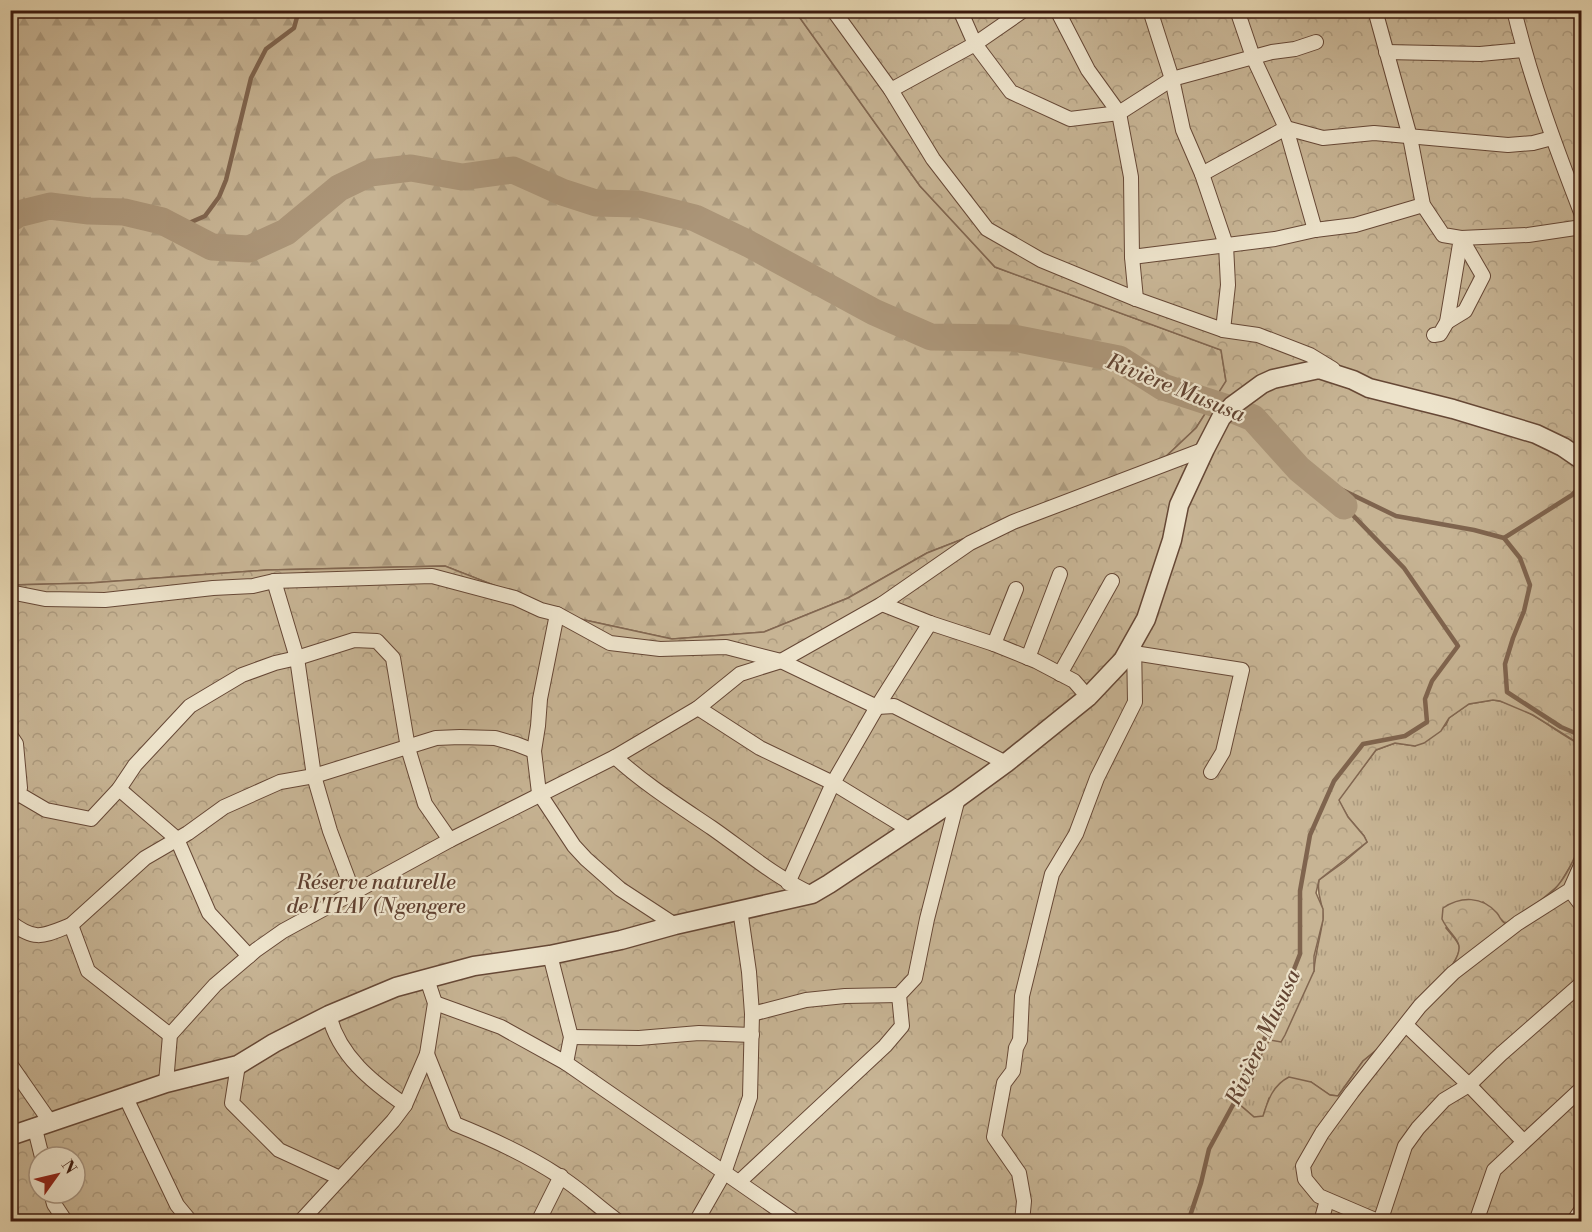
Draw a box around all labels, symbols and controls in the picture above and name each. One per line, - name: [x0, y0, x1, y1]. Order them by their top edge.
- water label: Rivière Mususa: [1101, 348, 1249, 429]
- park label: Réserve naturelle de l'ITAV (Ngengere: [287, 870, 466, 920]
- water label: Rivière Mususa: [1220, 964, 1307, 1111]
- north arrow: [27, 1145, 87, 1205]
- text: N: [57, 1156, 81, 1178]

